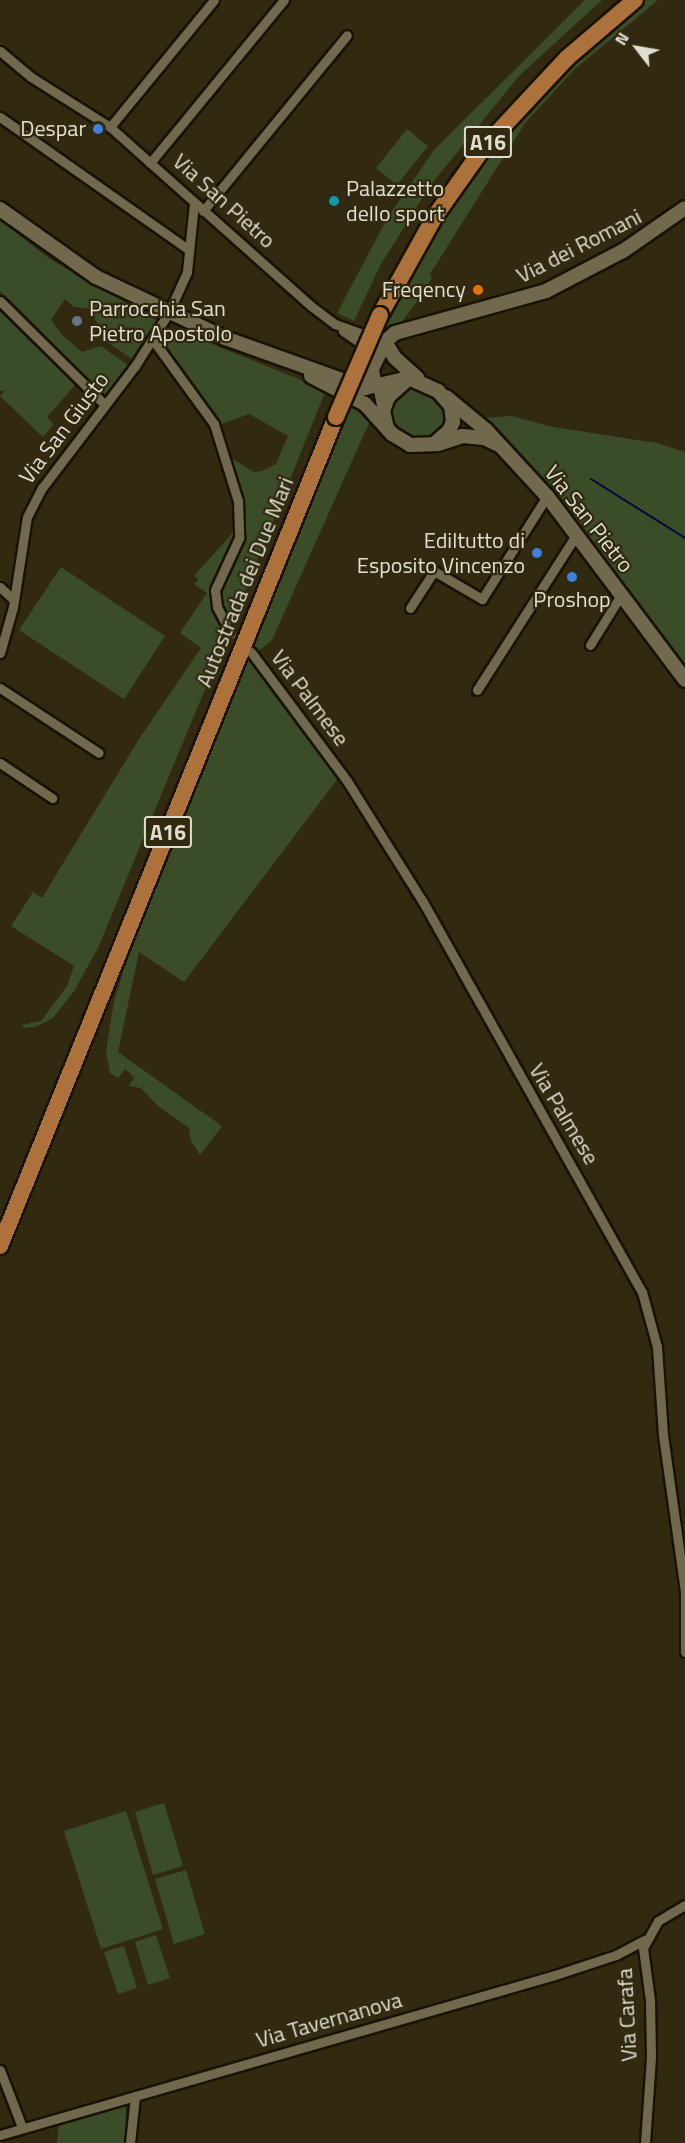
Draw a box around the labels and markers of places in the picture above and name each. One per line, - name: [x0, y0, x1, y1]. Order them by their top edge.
- place label: Despar: [20, 116, 86, 142]
- marker: Despar: [91, 122, 105, 136]
- place label: Palazzetto dello sport: [346, 175, 444, 226]
- marker: Palazzetto dello sport: [327, 194, 341, 208]
- place label: Freqency: [382, 277, 466, 303]
- marker: Freqency: [471, 283, 485, 297]
- place label: Parrocchia San Pietro Apostolo: [89, 295, 232, 346]
- marker: Parrocchia San Pietro Apostolo: [70, 314, 84, 328]
- place label: Ediltutto di Esposito Vincenzo: [357, 527, 525, 578]
- marker: Ediltutto di Esposito Vincenzo: [530, 546, 544, 560]
- marker: Proshop: [565, 570, 579, 584]
- place label: Proshop: [533, 587, 611, 613]

